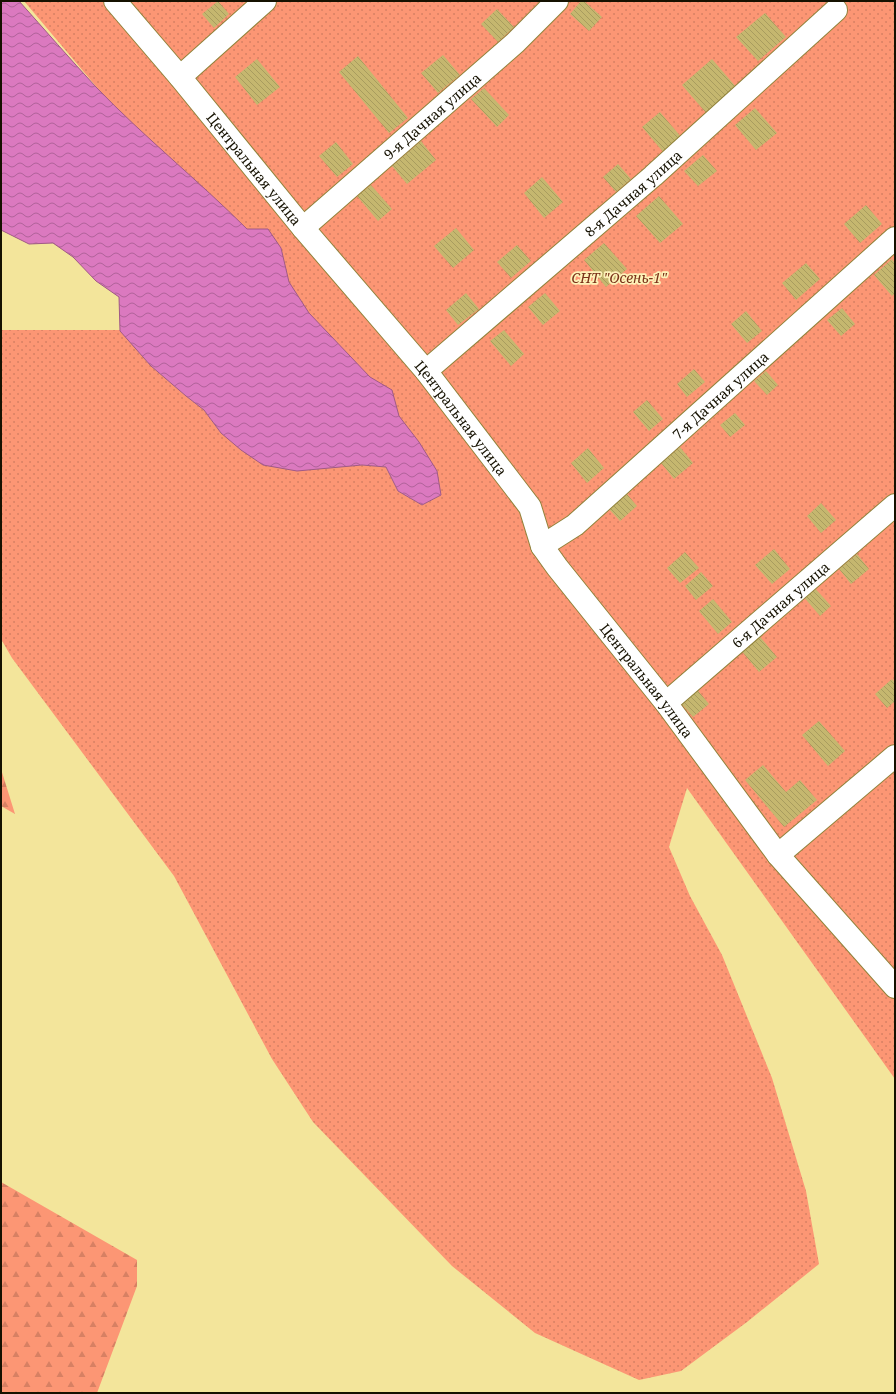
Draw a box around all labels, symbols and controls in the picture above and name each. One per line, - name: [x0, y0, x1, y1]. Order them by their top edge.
- street label: 9-я Дачная улица: [379, 68, 485, 163]
- street label: Центральная улица: [203, 108, 306, 229]
- street label: 8-я Дачная улица: [580, 145, 686, 240]
- park label: СНТ "Осень-1": [571, 268, 668, 287]
- street label: 7-я Дачная улица: [668, 347, 772, 443]
- street label: Центральная улица: [411, 356, 512, 479]
- street label: 6-я Дачная улица: [727, 557, 833, 652]
- street label: Центральная улица: [596, 619, 698, 742]

